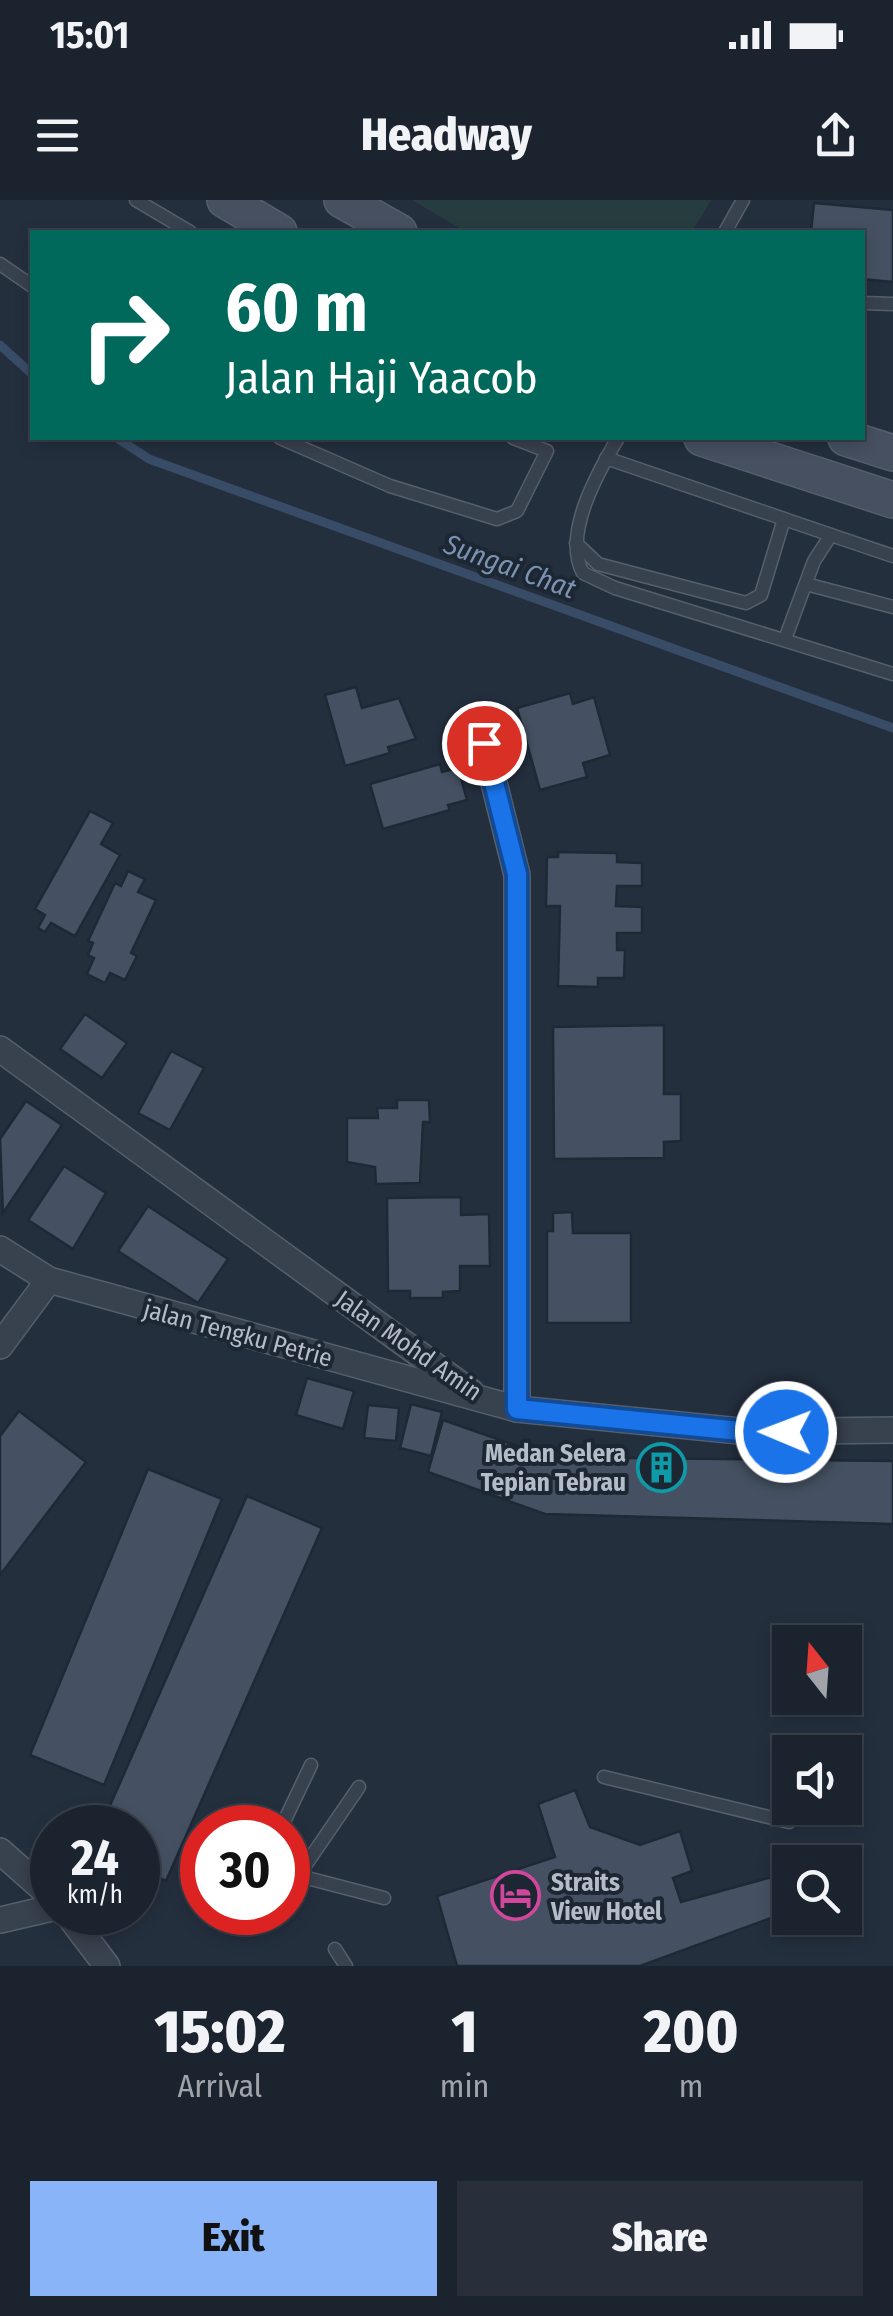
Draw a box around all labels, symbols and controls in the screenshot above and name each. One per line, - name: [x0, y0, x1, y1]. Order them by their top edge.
- text: 15:01: [50, 12, 129, 58]
- icon: menu: [30, 108, 85, 163]
- text: Headway: [361, 108, 532, 162]
- icon: share: [808, 108, 863, 163]
- text: 60 m: [225, 266, 368, 350]
- icon: right: [60, 270, 190, 400]
- text: Jalan Haji Yaacob: [225, 351, 538, 405]
- water label: Sungai Chat: [439, 527, 581, 606]
- pin: [442, 701, 527, 786]
- icon: arrive: [457, 716, 512, 771]
- street label: Jalan Mohd Amin: [329, 1284, 487, 1407]
- street label: jalan Tengku Petrie: [139, 1294, 335, 1374]
- position arrow: [734, 1380, 838, 1484]
- place label: Medan Selera Tepian Tebrau: [481, 1439, 626, 1498]
- building icon: Medan Selera Tepian Tebrau: [635, 1441, 687, 1493]
- north arrow: [772, 1625, 862, 1715]
- map controls: [772, 1625, 862, 1935]
- button: sound: [772, 1735, 862, 1825]
- speed limit sign: 30: [180, 1805, 310, 1935]
- text: 24: [71, 1828, 119, 1888]
- button: search: [772, 1845, 862, 1935]
- place label: Straits View Hotel: [550, 1868, 662, 1927]
- hotel icon: Straits View Hotel: [490, 1870, 542, 1922]
- text: km/h: [67, 1880, 123, 1910]
- text: 15:02: [154, 1996, 285, 2068]
- text: 1: [452, 1996, 478, 2068]
- text: 200: [644, 1996, 739, 2068]
- text: Arrival: [177, 2067, 262, 2105]
- text: min: [440, 2067, 489, 2105]
- text: m: [679, 2067, 703, 2105]
- button: Exit: [30, 2181, 437, 2296]
- button: Share: [457, 2181, 863, 2296]

